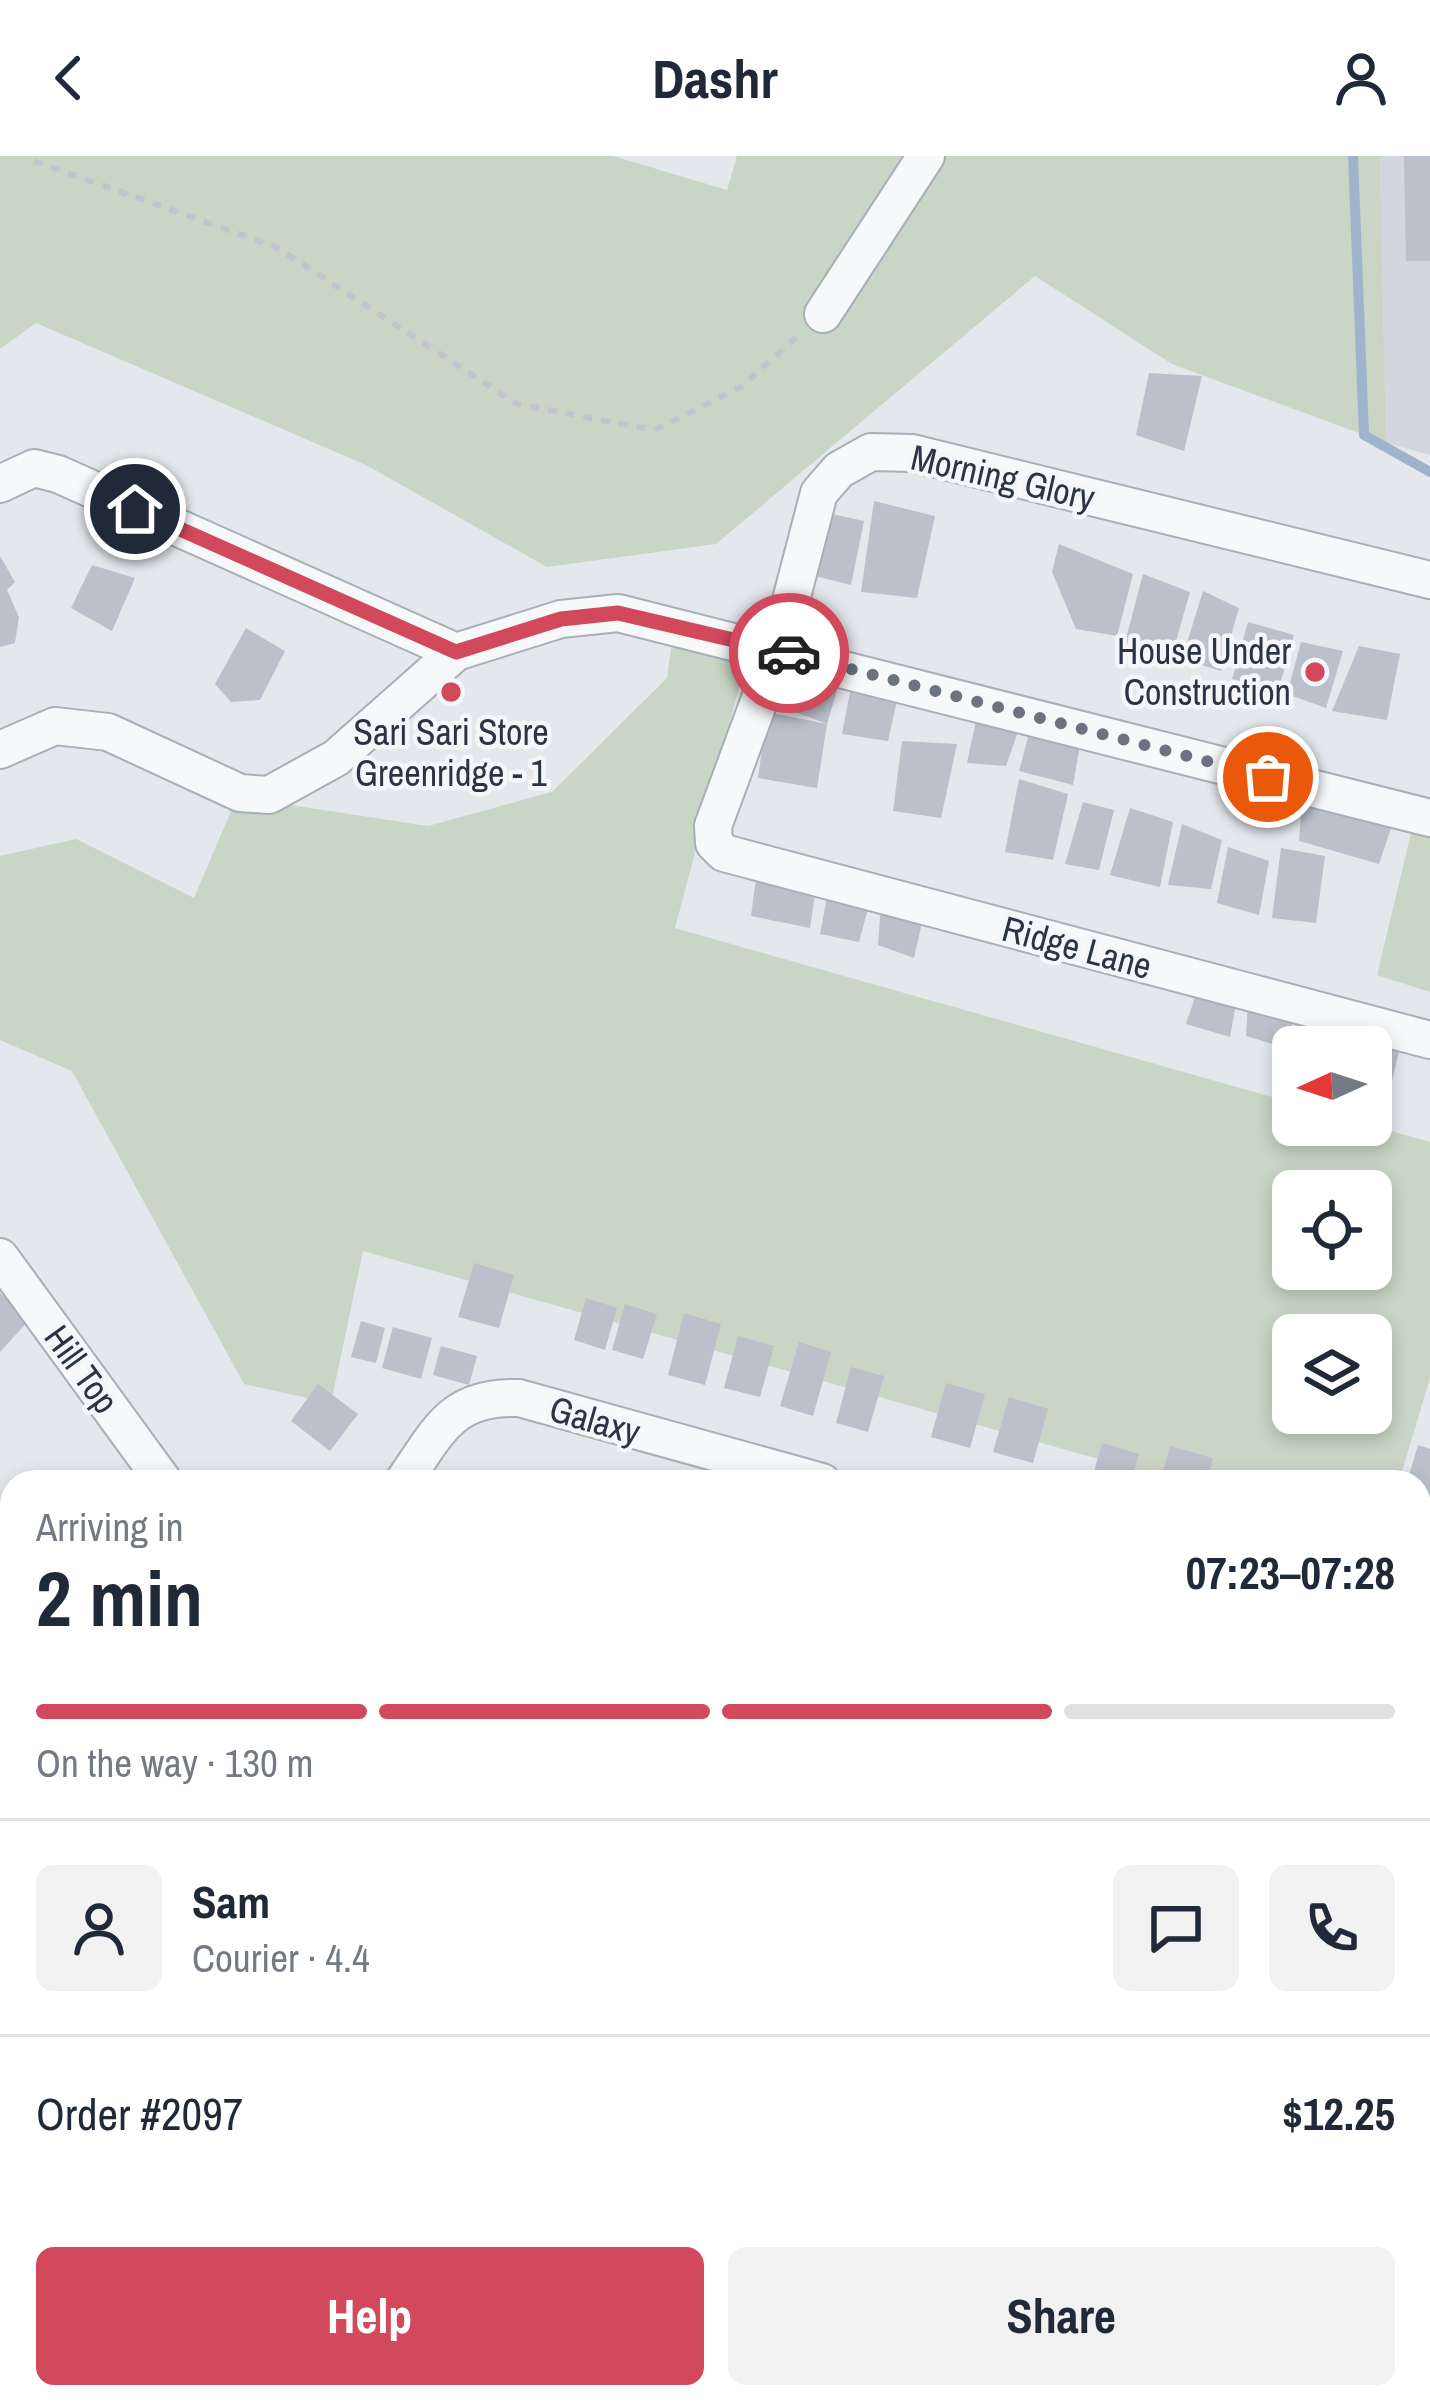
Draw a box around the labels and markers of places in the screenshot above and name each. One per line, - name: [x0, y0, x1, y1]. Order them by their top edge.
- pin: [84, 458, 186, 560]
- place label: House Under Construction: [1117, 627, 1291, 716]
- marker: House Under Construction: [1302, 659, 1328, 685]
- marker: Sari Sari Store Greenridge - 1: [438, 679, 464, 705]
- place label: Sari Sari Store Greenridge - 1: [353, 708, 549, 797]
- pin: [1217, 726, 1319, 828]

